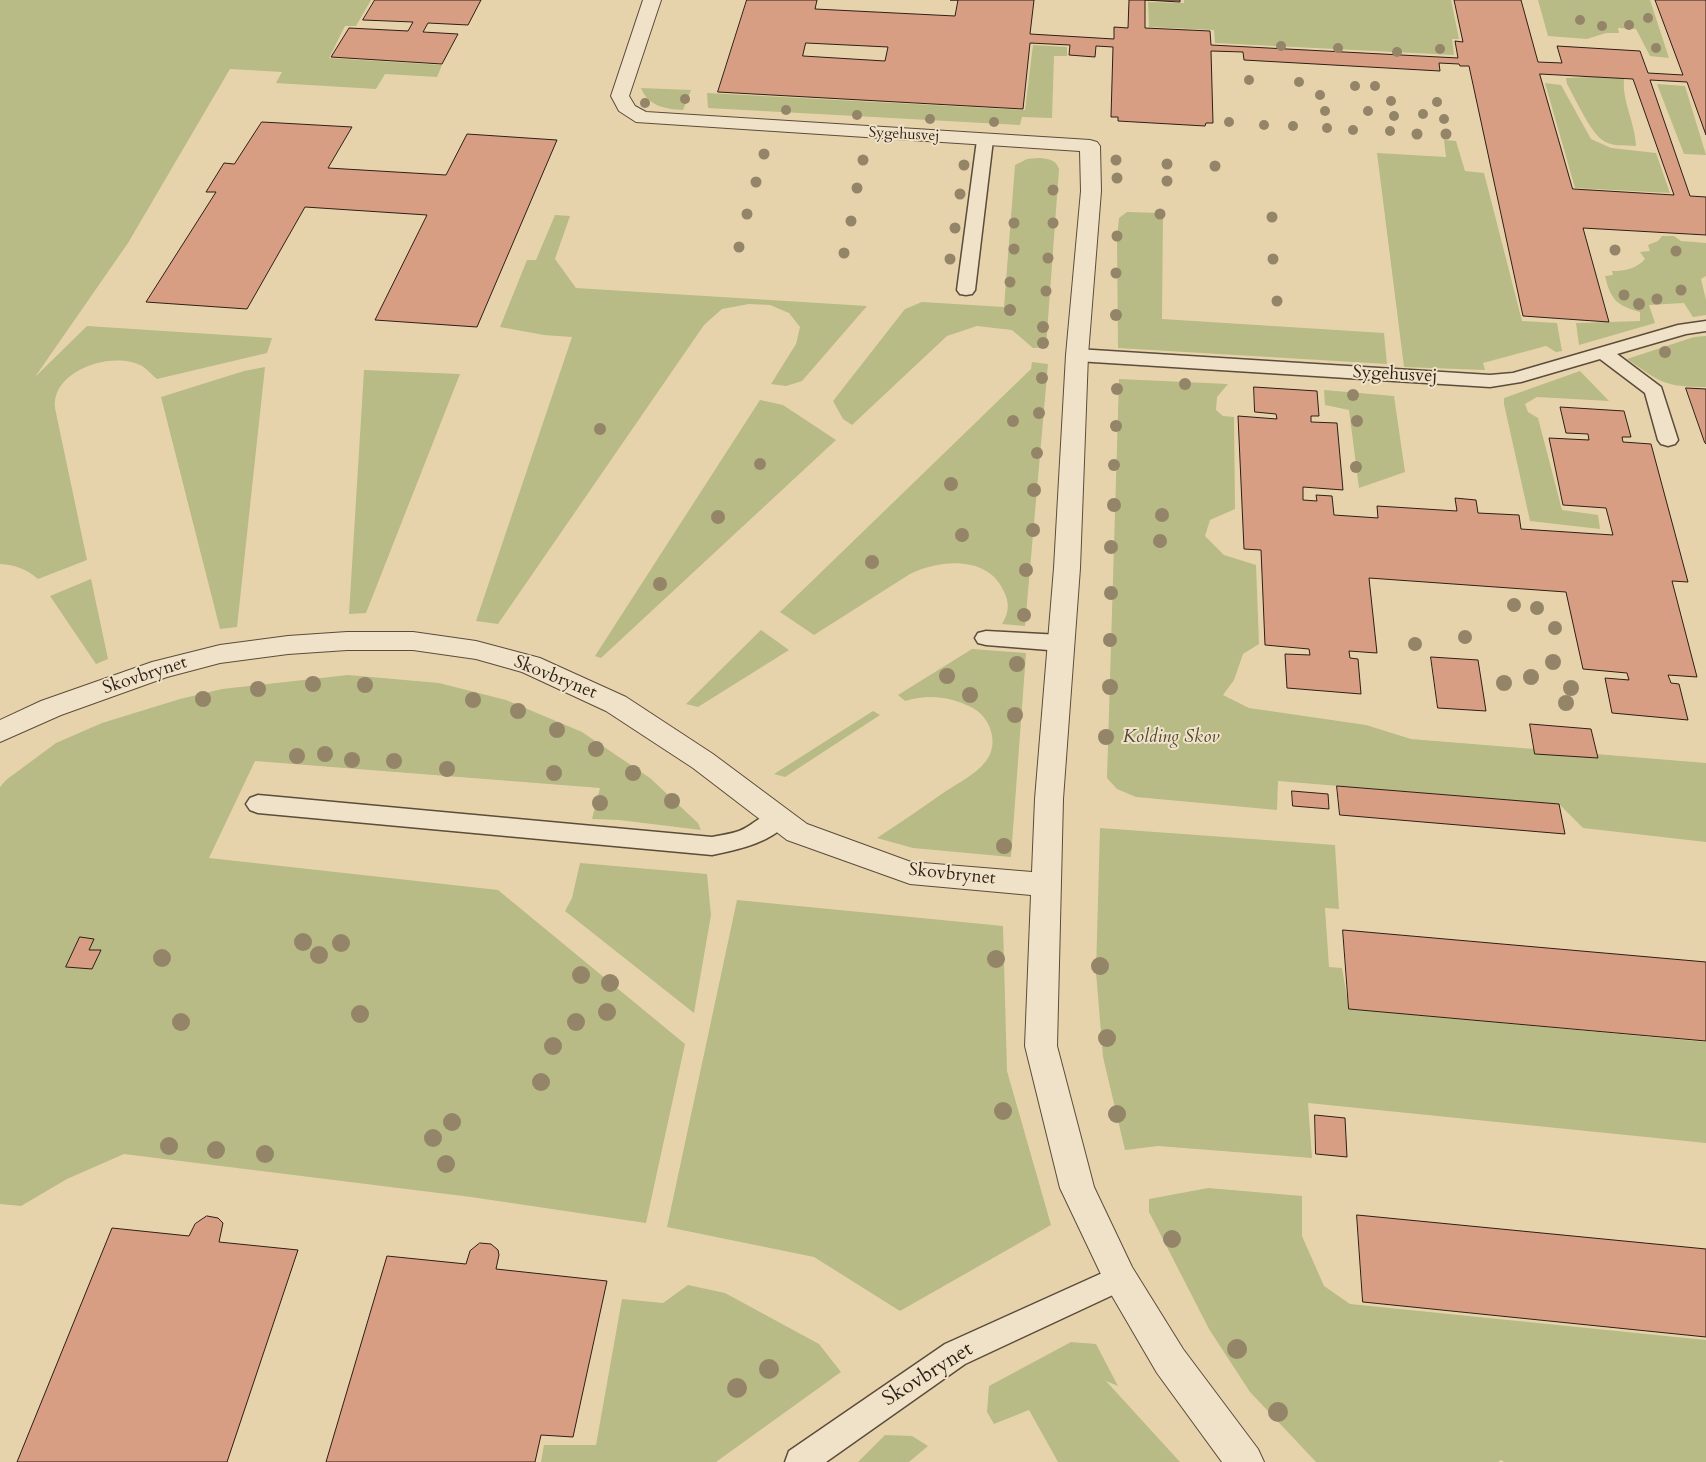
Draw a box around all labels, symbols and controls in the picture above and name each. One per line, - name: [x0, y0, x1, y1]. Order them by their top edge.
- street label: Sygehusvej: [868, 124, 940, 146]
- street label: Sygehusvej: [1352, 362, 1438, 388]
- street label: Skovbrynet: [100, 652, 190, 700]
- street label: Skovbrynet: [510, 652, 600, 704]
- park label: Kolding Skov: [1123, 727, 1219, 749]
- street label: Skovbrynet: [907, 860, 997, 890]
- street label: Skovbrynet: [878, 1337, 978, 1413]

